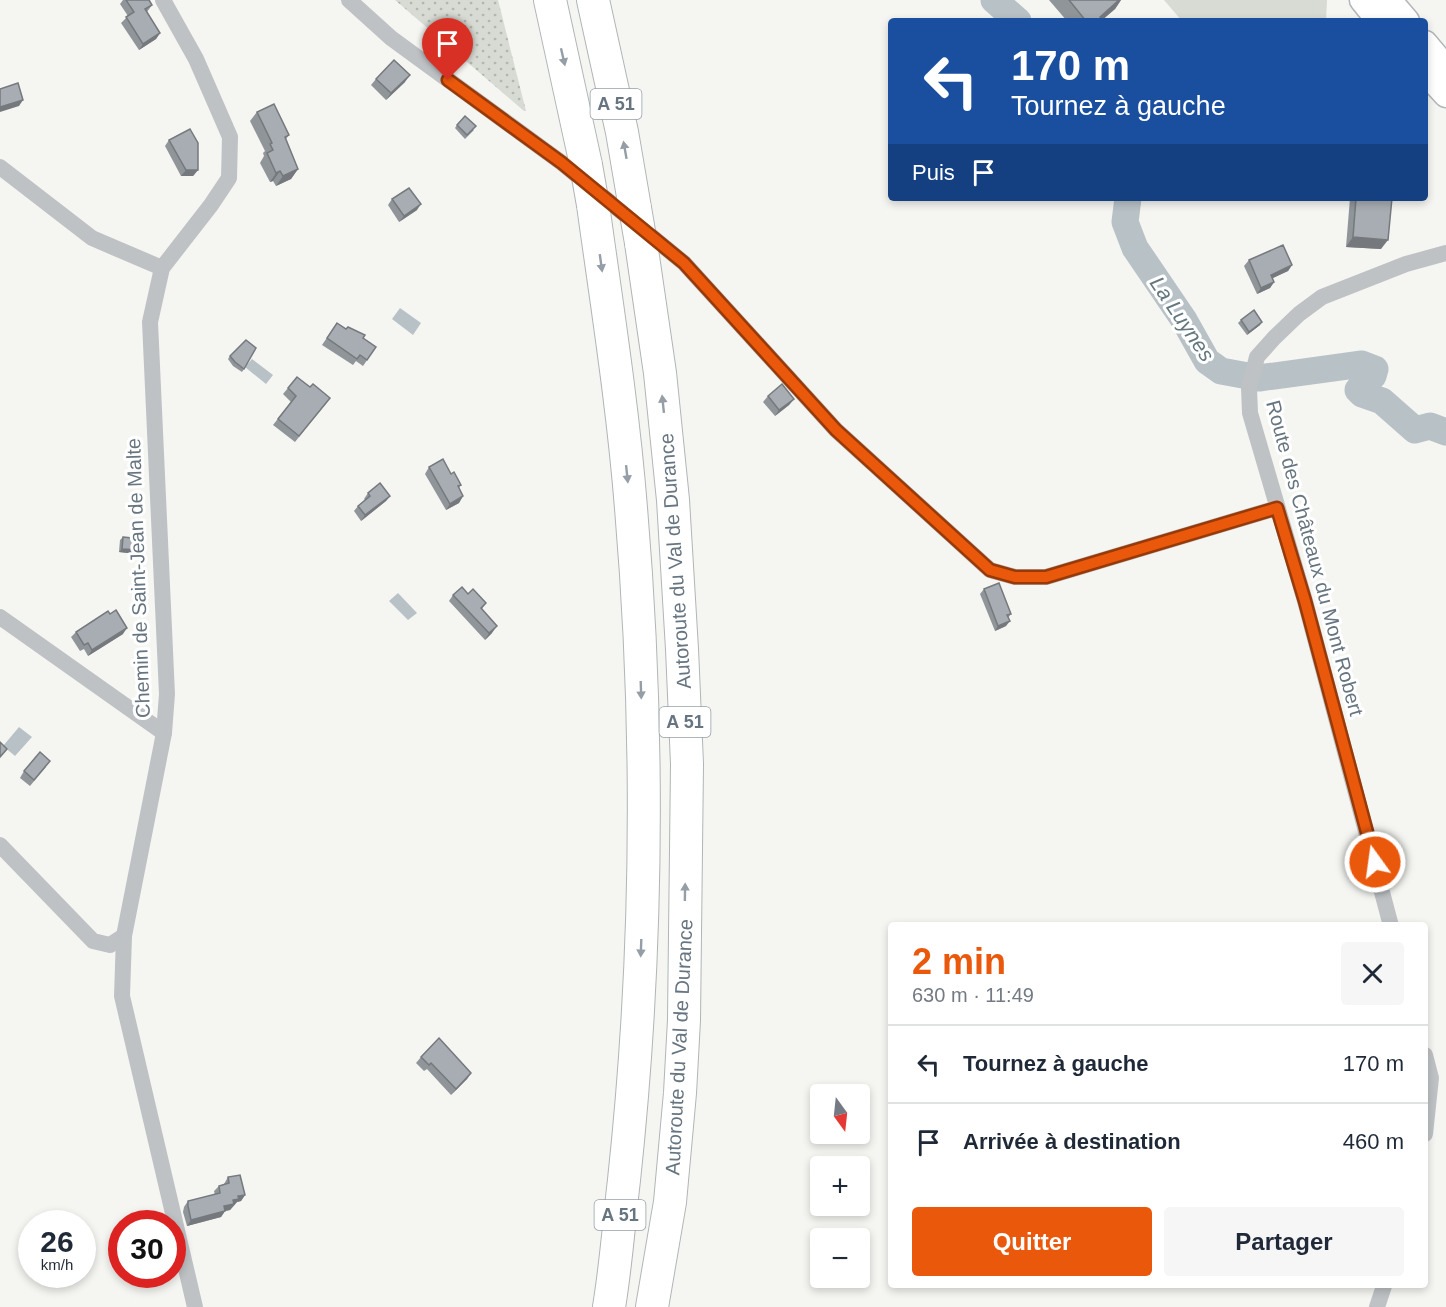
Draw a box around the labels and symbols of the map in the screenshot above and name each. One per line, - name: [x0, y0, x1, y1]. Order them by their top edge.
- pin: [422, 18, 473, 80]
- one-way arrow: [559, 48, 569, 66]
- road number: A 51: [590, 89, 642, 119]
- one-way arrow: [620, 141, 629, 160]
- one-way arrow: [597, 254, 606, 273]
- water label: La Luynes: [1146, 272, 1219, 366]
- one-way arrow: [658, 395, 668, 414]
- street label: Route des Châteaux du Mont Robert: [1262, 398, 1368, 719]
- street label: Autoroute du Val de Durance: [655, 432, 695, 690]
- street label: Chemin de Saint-Jean de Malte: [122, 438, 154, 718]
- one-way arrow: [623, 464, 632, 483]
- one-way arrow: [636, 680, 645, 699]
- road number: A 51: [660, 707, 710, 737]
- position arrow: [1343, 830, 1407, 894]
- one-way arrow: [681, 883, 690, 902]
- street label: Autoroute du Val de Durance: [661, 918, 697, 1176]
- one-way arrow: [636, 938, 646, 957]
- north arrow: [810, 1084, 870, 1144]
- road number: A 51: [594, 1200, 646, 1230]
- speed limit sign: 30: [108, 1210, 186, 1288]

